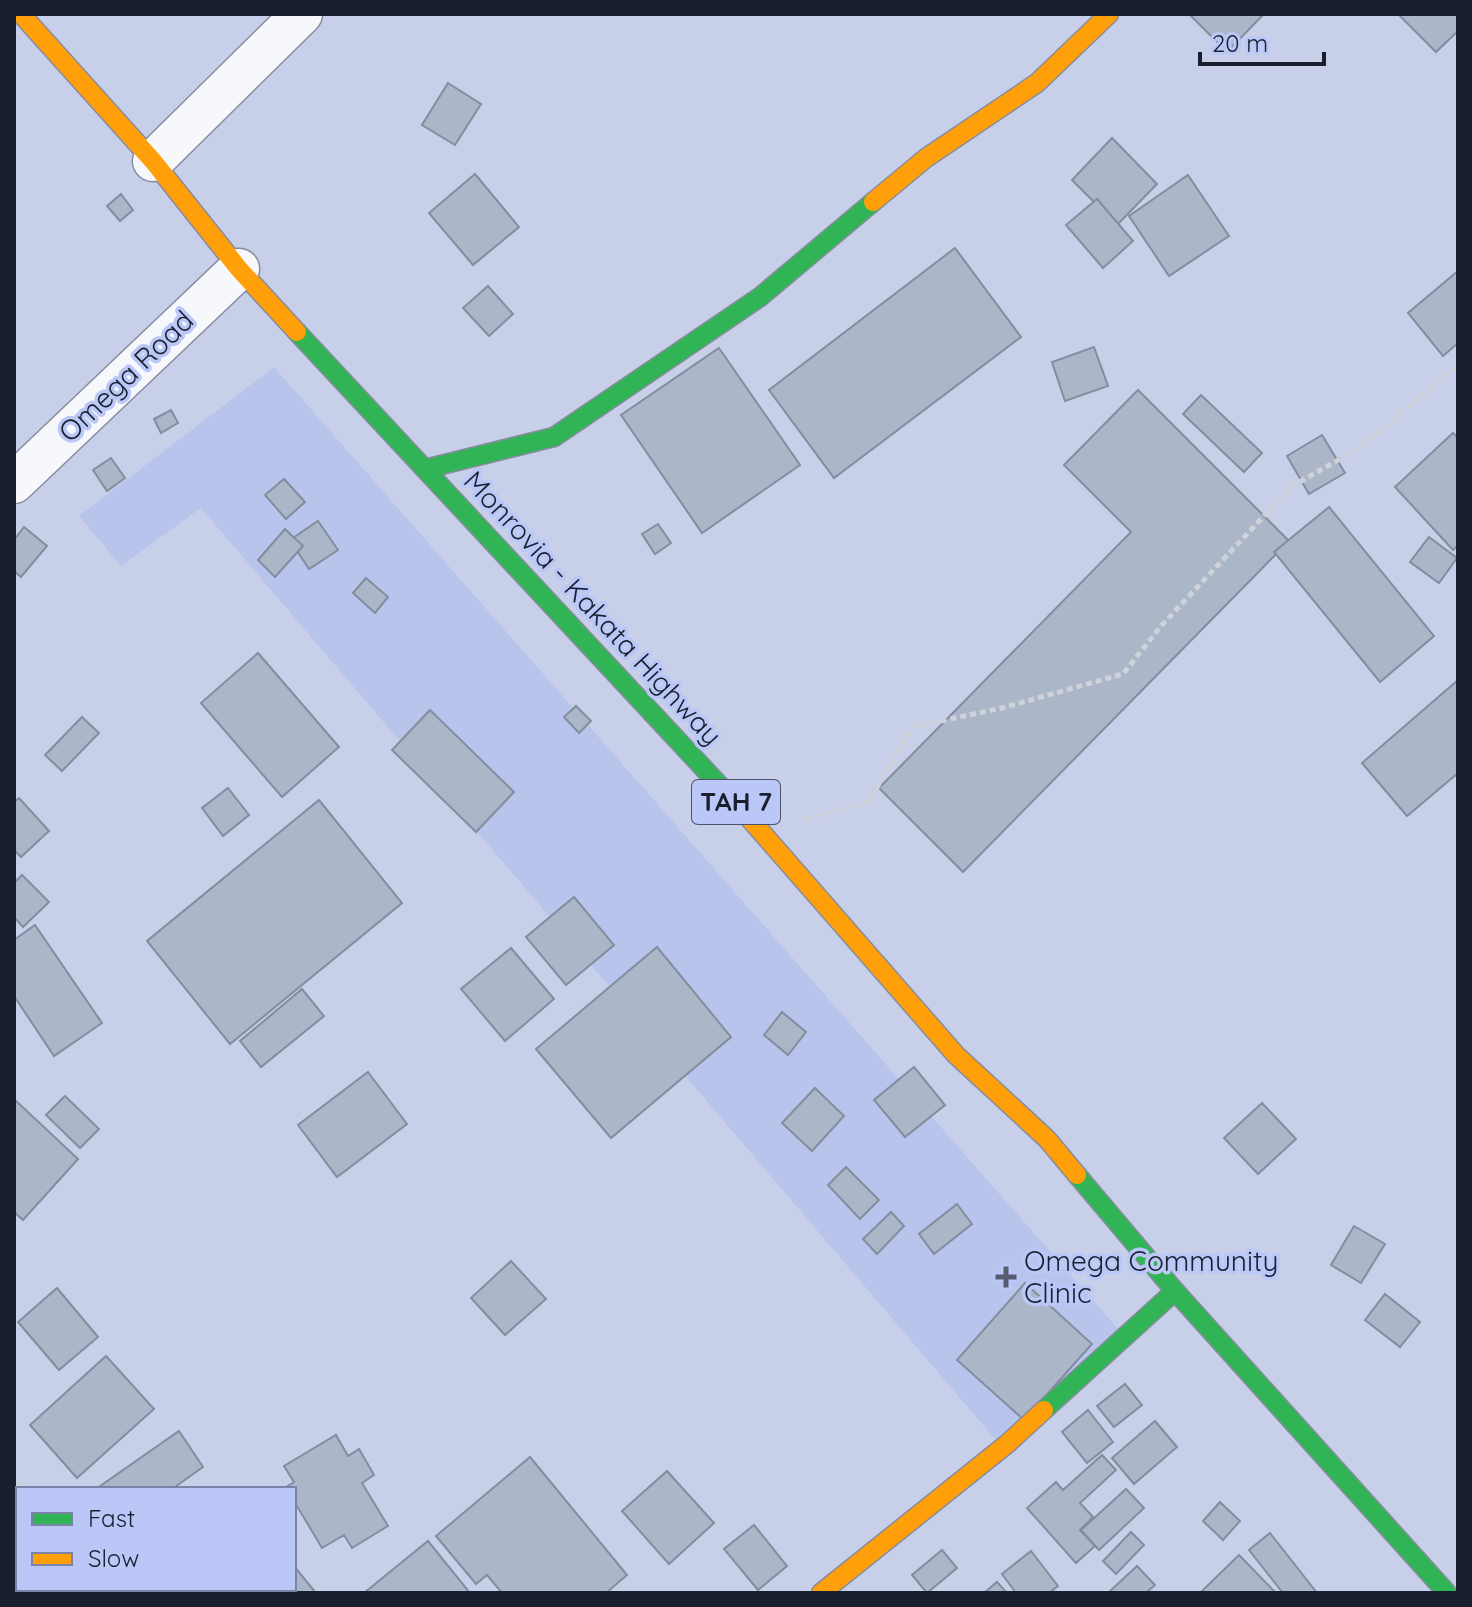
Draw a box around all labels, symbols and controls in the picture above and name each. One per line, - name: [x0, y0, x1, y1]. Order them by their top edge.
- scale bar: [1200, 16, 1324, 66]
- text: 20 m: [1212, 28, 1268, 58]
- street label: Omega Road: [51, 303, 200, 449]
- street label: Monrovia - Kakata Highway: [457, 463, 730, 752]
- road number: TAH 7: [692, 780, 780, 824]
- place label: Omega Community Clinic: [1024, 1243, 1278, 1310]
- marker: Omega Community Clinic: [995, 1266, 1017, 1288]
- legend: [16, 1487, 296, 1591]
- text: Fast: [88, 1503, 135, 1533]
- text: Slow: [88, 1543, 139, 1573]

